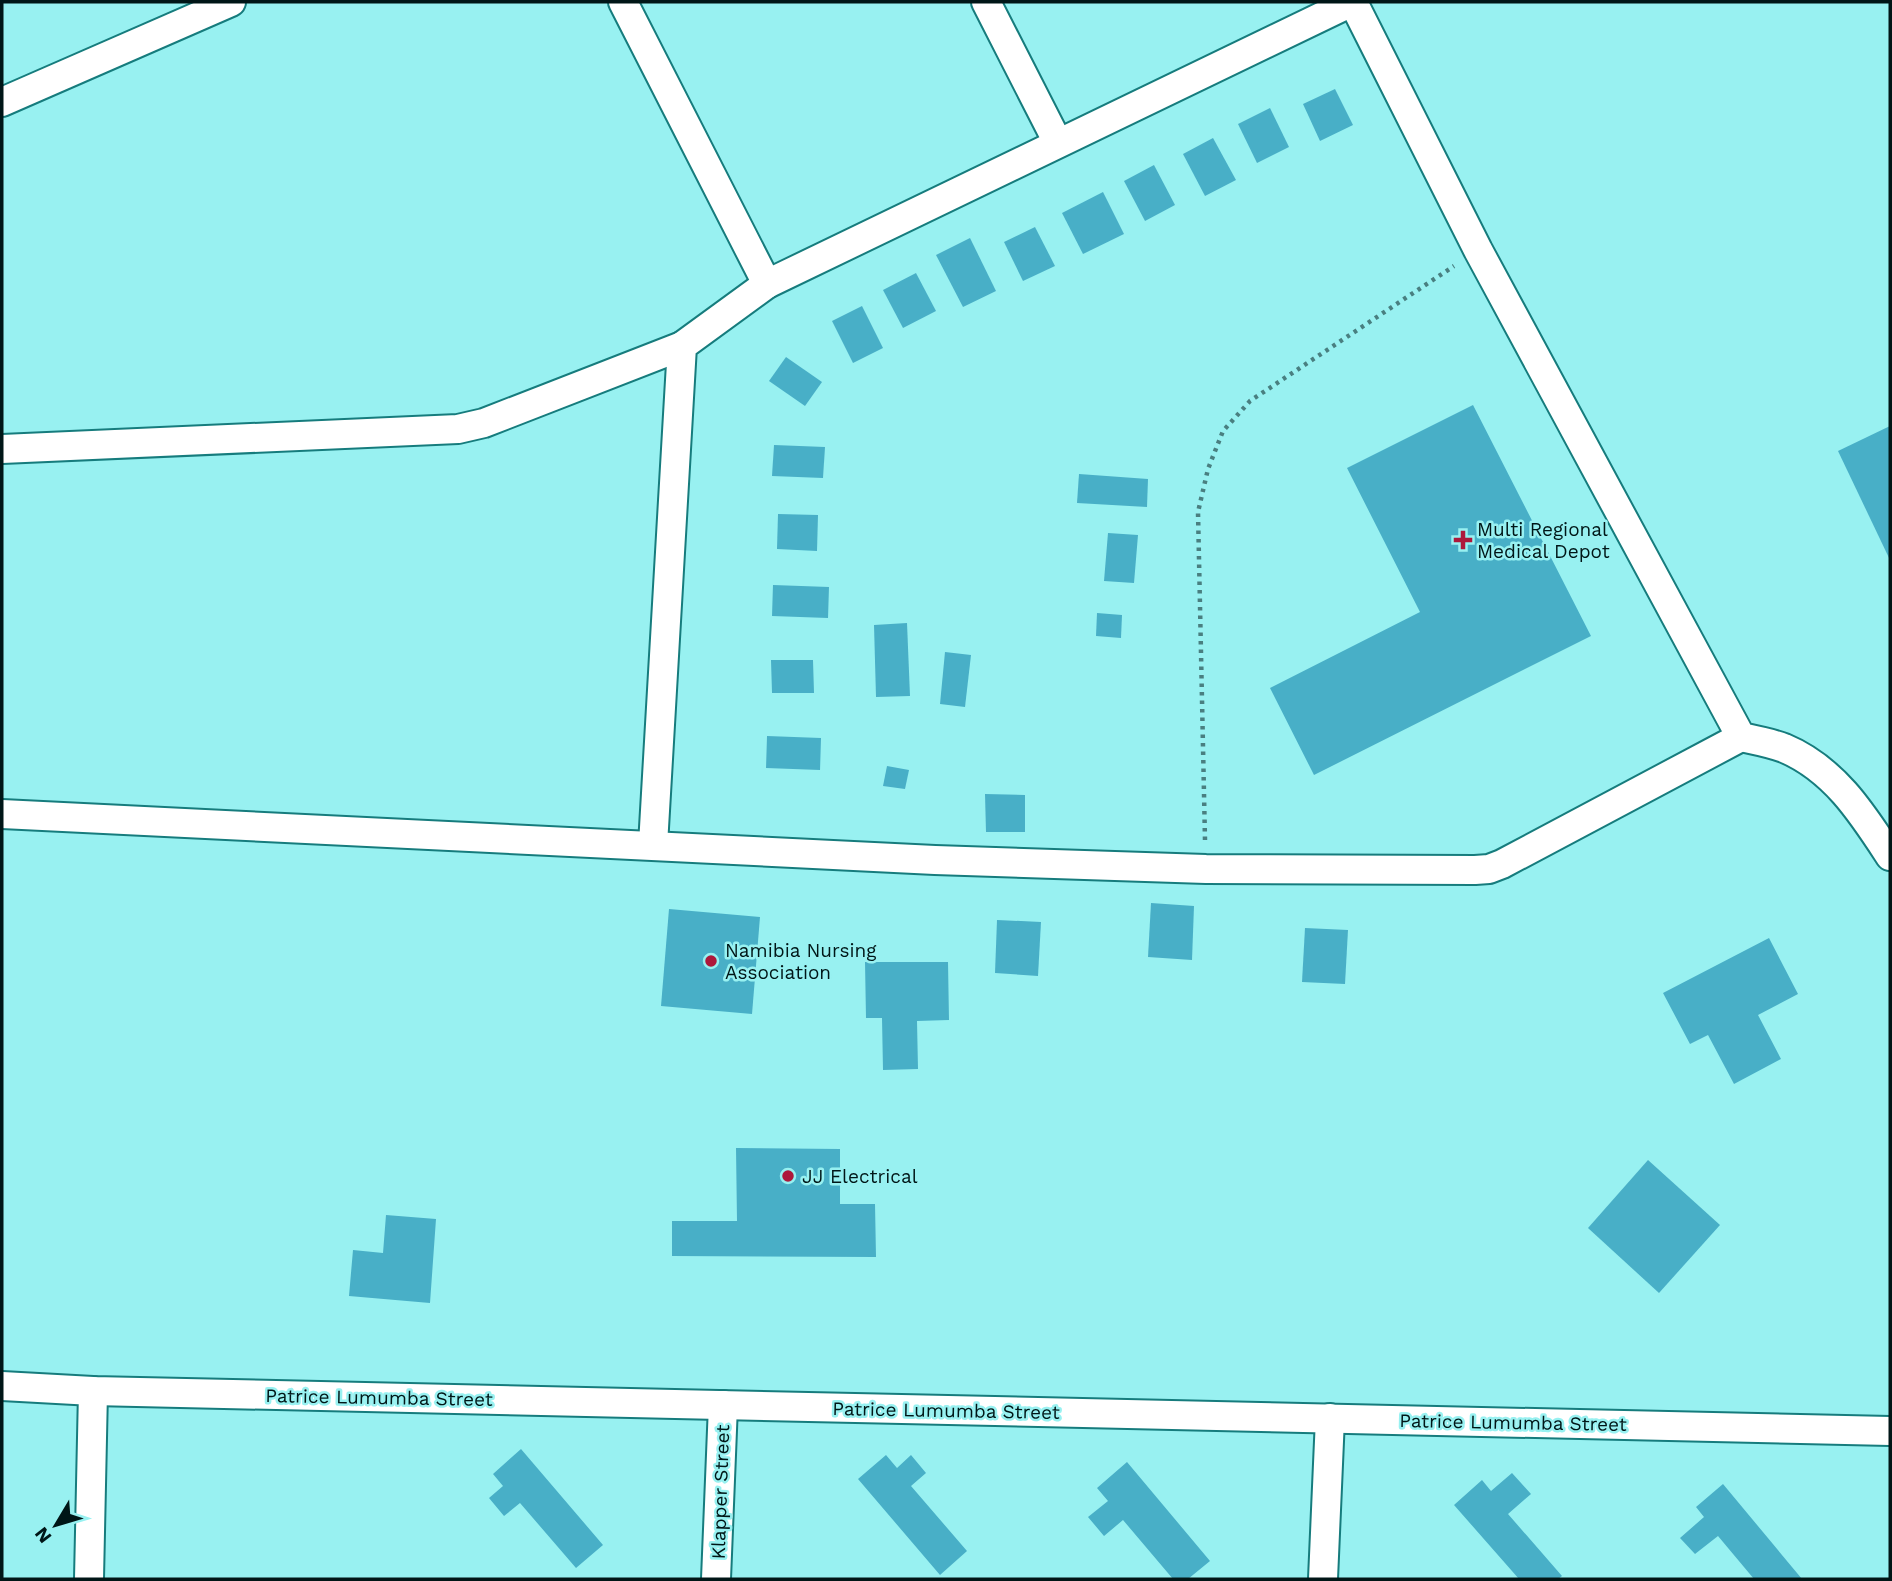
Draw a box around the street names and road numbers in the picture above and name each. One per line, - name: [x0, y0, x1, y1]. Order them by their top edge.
- street label: Patrice Lumumba Street: [265, 1384, 493, 1411]
- street label: Patrice Lumumba Street: [832, 1397, 1060, 1424]
- street label: Patrice Lumumba Street: [1399, 1409, 1627, 1436]
- street label: Klapper Street: [707, 1424, 734, 1560]

